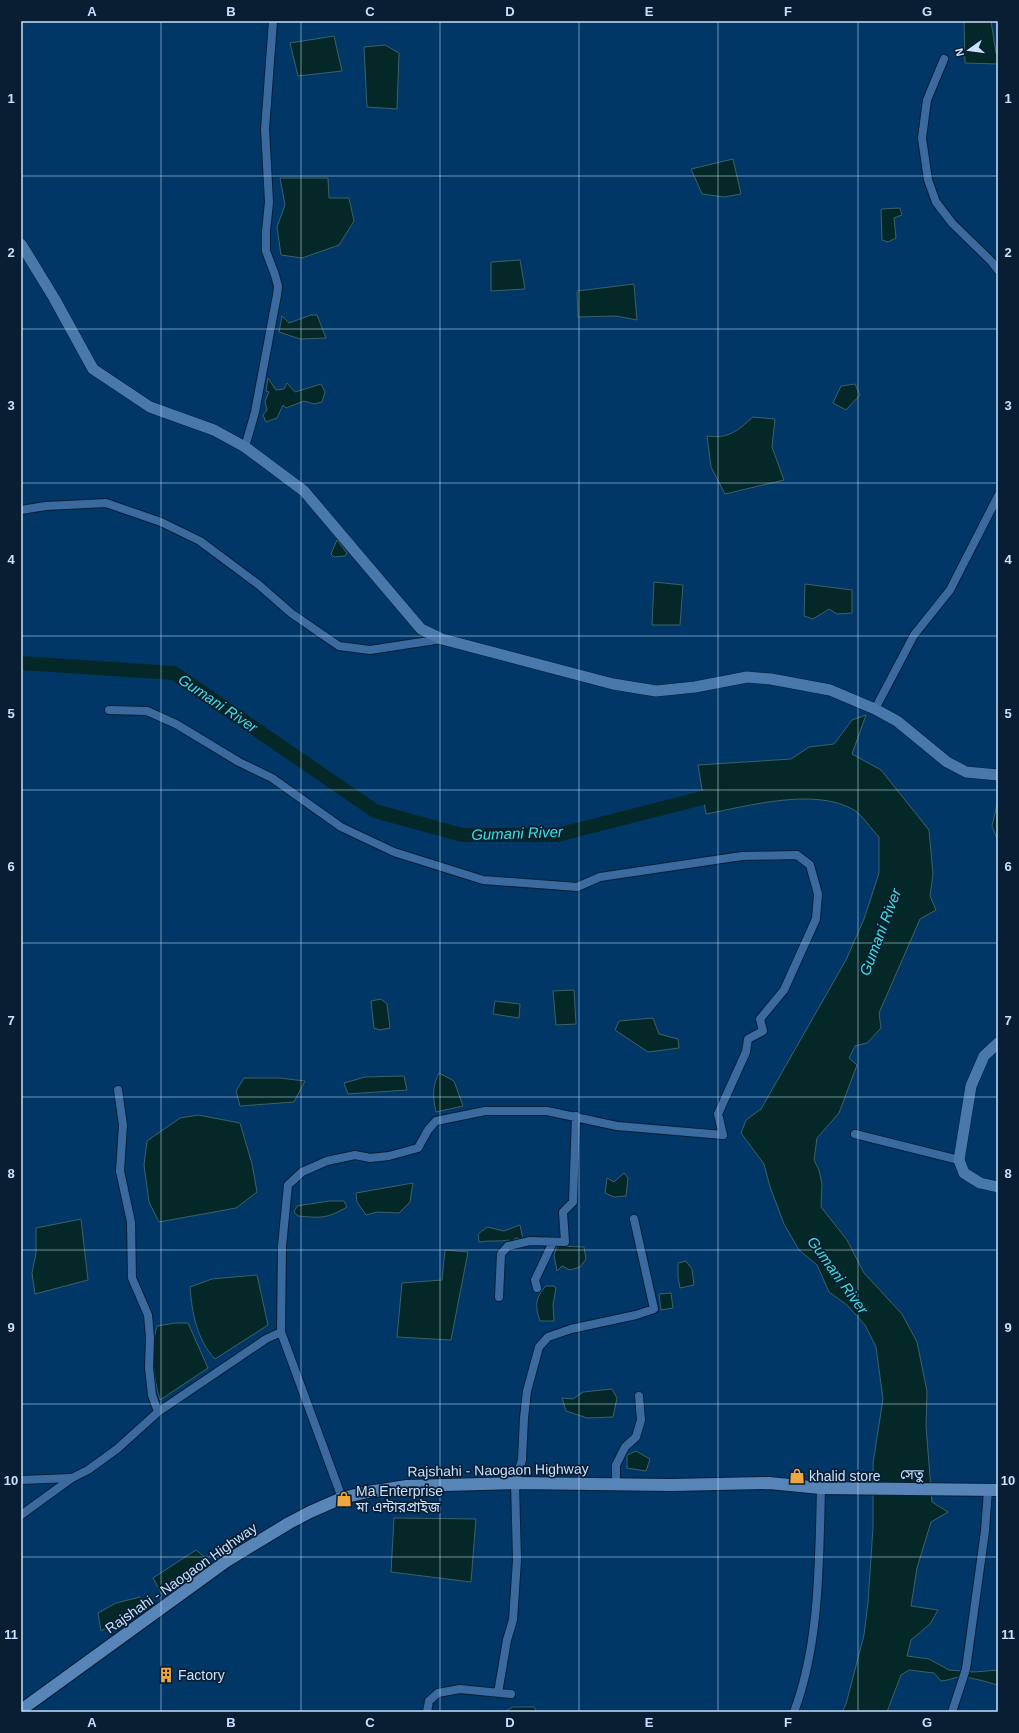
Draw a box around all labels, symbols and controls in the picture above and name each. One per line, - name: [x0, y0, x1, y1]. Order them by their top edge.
- text: A: [87, 4, 97, 19]
- text: B: [226, 4, 236, 19]
- text: C: [365, 4, 375, 19]
- text: D: [505, 4, 515, 19]
- text: E: [645, 4, 654, 19]
- text: F: [784, 4, 792, 19]
- text: G: [922, 4, 932, 19]
- north arrow: [949, 30, 989, 70]
- text: N: [953, 47, 966, 58]
- text: 1: [7, 91, 15, 106]
- text: 1: [1004, 91, 1012, 106]
- text: 2: [7, 245, 15, 260]
- text: 2: [1004, 245, 1012, 260]
- text: 3: [7, 398, 15, 413]
- text: 3: [1004, 398, 1012, 413]
- text: 4: [7, 552, 15, 567]
- text: 4: [1004, 552, 1012, 567]
- water label: Gumani River: [175, 670, 262, 736]
- text: 5: [7, 706, 15, 721]
- text: 5: [1004, 706, 1012, 721]
- water label: Gumani River: [471, 823, 564, 843]
- text: 6: [7, 859, 15, 874]
- text: 6: [1004, 859, 1012, 874]
- water label: Gumani River: [856, 885, 905, 978]
- text: 7: [7, 1013, 15, 1028]
- text: 7: [1004, 1013, 1012, 1028]
- text: 8: [7, 1166, 15, 1181]
- text: 8: [1004, 1166, 1012, 1181]
- water label: Gumani River: [804, 1233, 872, 1318]
- text: 9: [7, 1320, 15, 1335]
- text: 9: [1004, 1320, 1012, 1335]
- street label: Rajshahi - Naogaon Highway: [407, 1460, 589, 1480]
- street label: সেতু: [900, 1466, 925, 1483]
- shop icon: khalid store: [788, 1467, 806, 1485]
- place label: khalid store: [809, 1468, 881, 1484]
- text: 10: [4, 1473, 18, 1488]
- text: 10: [1001, 1473, 1015, 1488]
- place label: Ma Enterprise মা এন্টারপ্রাইজ: [355, 1483, 443, 1515]
- shop icon: Ma Enterprise মা এন্টারপ্রাইজ: [335, 1490, 353, 1508]
- street label: Rajshahi - Naogaon Highway: [102, 1519, 260, 1637]
- text: 11: [4, 1627, 18, 1642]
- text: 11: [1001, 1627, 1015, 1642]
- building icon: Factory: [157, 1666, 175, 1684]
- place label: Factory: [178, 1667, 225, 1683]
- text: A: [87, 1715, 97, 1730]
- text: B: [226, 1715, 236, 1730]
- text: C: [365, 1715, 375, 1730]
- text: D: [505, 1715, 515, 1730]
- text: E: [645, 1715, 654, 1730]
- text: F: [784, 1715, 792, 1730]
- text: G: [922, 1715, 932, 1730]

